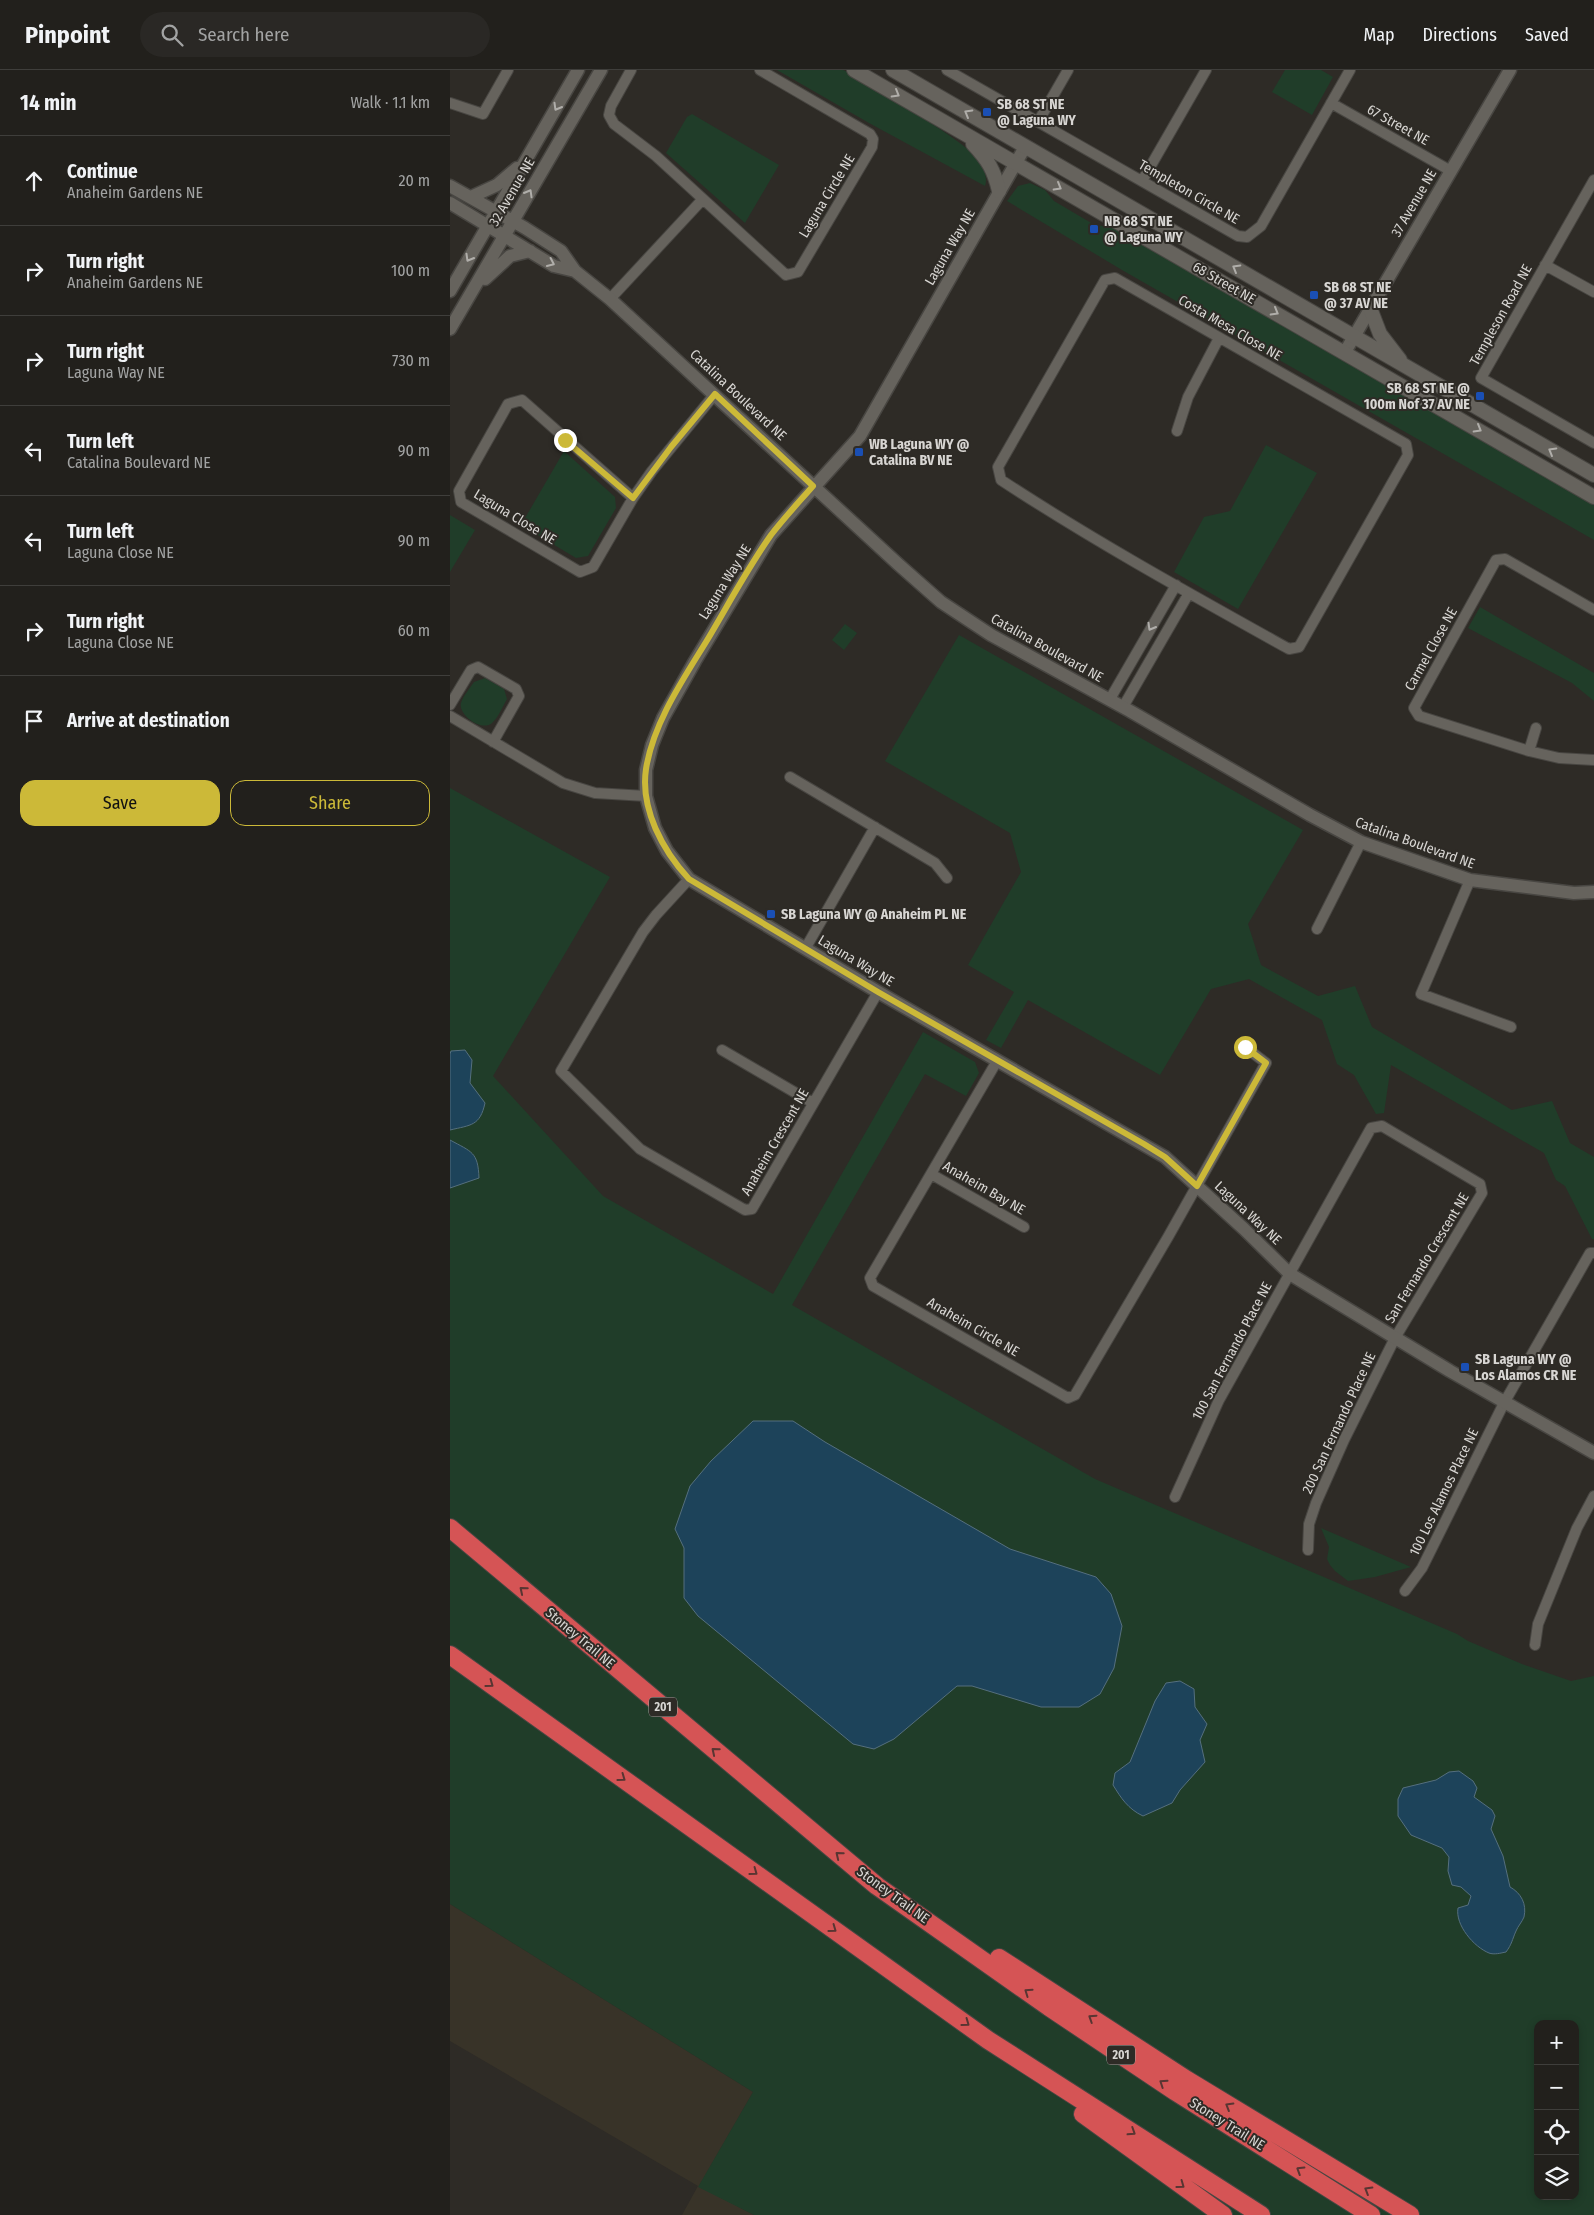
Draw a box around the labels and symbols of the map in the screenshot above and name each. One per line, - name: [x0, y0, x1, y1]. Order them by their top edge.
- one-way arrow: [891, 88, 900, 98]
- place label: SB 68 ST NE @ Laguna WY: [997, 96, 1076, 129]
- street label: 67 Street NE: [1364, 101, 1432, 149]
- one-way arrow: [553, 102, 563, 111]
- marker: SB 68 ST NE @ Laguna WY: [981, 106, 993, 118]
- one-way arrow: [964, 110, 973, 120]
- street label: Laguna Circle NE: [795, 151, 859, 241]
- street label: 32 Avenue NE: [486, 154, 539, 229]
- street label: Templeton Circle NE: [1135, 156, 1243, 228]
- street label: 37 Avenue NE: [1388, 166, 1440, 240]
- one-way arrow: [1052, 181, 1061, 191]
- one-way arrow: [523, 190, 533, 199]
- street label: Laguna Way NE: [921, 205, 979, 288]
- place label: NB 68 ST NE @ Laguna WY: [1104, 213, 1183, 246]
- marker: NB 68 ST NE @ Laguna WY: [1088, 223, 1100, 235]
- one-way arrow: [465, 253, 475, 262]
- one-way arrow: [546, 257, 555, 267]
- street label: 68 Street NE: [1189, 258, 1259, 308]
- street label: Templeson Road NE: [1466, 261, 1536, 368]
- one-way arrow: [1232, 265, 1241, 275]
- place label: SB 68 ST NE @ 37 AV NE: [1324, 279, 1392, 312]
- marker: SB 68 ST NE @ 37 AV NE: [1308, 289, 1320, 301]
- street label: Costa Mesa Close NE: [1175, 291, 1285, 365]
- one-way arrow: [1269, 305, 1278, 315]
- street label: Catalina Boulevard NE: [686, 346, 790, 444]
- place label: SB 68 ST NE @ 100m Nof 37 AV NE: [1364, 380, 1470, 413]
- marker: SB 68 ST NE @ 100m Nof 37 AV NE: [1474, 390, 1486, 402]
- one-way arrow: [1472, 423, 1481, 433]
- route end: [554, 429, 577, 452]
- place label: WB Laguna WY @ Catalina BV NE: [869, 436, 969, 469]
- marker: WB Laguna WY @ Catalina BV NE: [853, 446, 865, 458]
- one-way arrow: [1548, 447, 1557, 457]
- street label: Laguna Close NE: [471, 486, 560, 549]
- street label: Laguna Way NE: [695, 541, 755, 623]
- street label: Carmel Close NE: [1401, 604, 1461, 694]
- street label: Catalina Boulevard NE: [988, 610, 1107, 686]
- one-way arrow: [1148, 622, 1158, 631]
- street label: Catalina Boulevard NE: [1353, 813, 1477, 873]
- place label: SB Laguna WY @ Anaheim PL NE: [781, 906, 967, 923]
- marker: SB Laguna WY @ Anaheim PL NE: [765, 908, 777, 920]
- street label: Laguna Way NE: [815, 932, 897, 991]
- route start: [1234, 1036, 1257, 1059]
- street label: Anaheim Crescent NE: [737, 1085, 813, 1199]
- street label: Anaheim Bay NE: [940, 1158, 1029, 1219]
- street label: Laguna Way NE: [1211, 1178, 1285, 1249]
- street label: San Fernando Crescent NE: [1381, 1189, 1473, 1326]
- street label: 100 San Fernando Place NE: [1188, 1279, 1276, 1423]
- street label: Anaheim Circle NE: [924, 1294, 1022, 1360]
- street label: 200 San Fernando Place NE: [1299, 1349, 1380, 1497]
- place label: SB Laguna WY @ Los Alamos CR NE: [1475, 1351, 1577, 1384]
- marker: SB Laguna WY @ Los Alamos CR NE: [1459, 1361, 1471, 1373]
- street label: 100 Los Alamos Place NE: [1406, 1425, 1482, 1559]
- one-way arrow: [520, 1586, 529, 1595]
- street label: Stoney Trail NE: [542, 1604, 619, 1672]
- one-way arrow: [484, 1678, 494, 1687]
- road number: 201: [649, 1698, 677, 1716]
- one-way arrow: [711, 1747, 720, 1756]
- one-way arrow: [616, 1772, 626, 1781]
- one-way arrow: [836, 1853, 845, 1861]
- street label: Stoney Trail NE: [853, 1863, 933, 1927]
- one-way arrow: [748, 1867, 757, 1875]
- one-way arrow: [828, 1923, 837, 1932]
- one-way arrow: [1025, 1989, 1034, 1998]
- one-way arrow: [1088, 2015, 1098, 2024]
- one-way arrow: [960, 2018, 969, 2026]
- road number: 201: [1107, 2046, 1135, 2064]
- one-way arrow: [1159, 2080, 1169, 2089]
- street label: Stoney Trail NE: [1186, 2094, 1268, 2154]
- one-way arrow: [1225, 2102, 1234, 2112]
- one-way arrow: [1127, 2126, 1136, 2136]
- one-way arrow: [1296, 2167, 1306, 2176]
- one-way arrow: [1175, 2179, 1184, 2187]
- one-way arrow: [1364, 2186, 1373, 2196]

